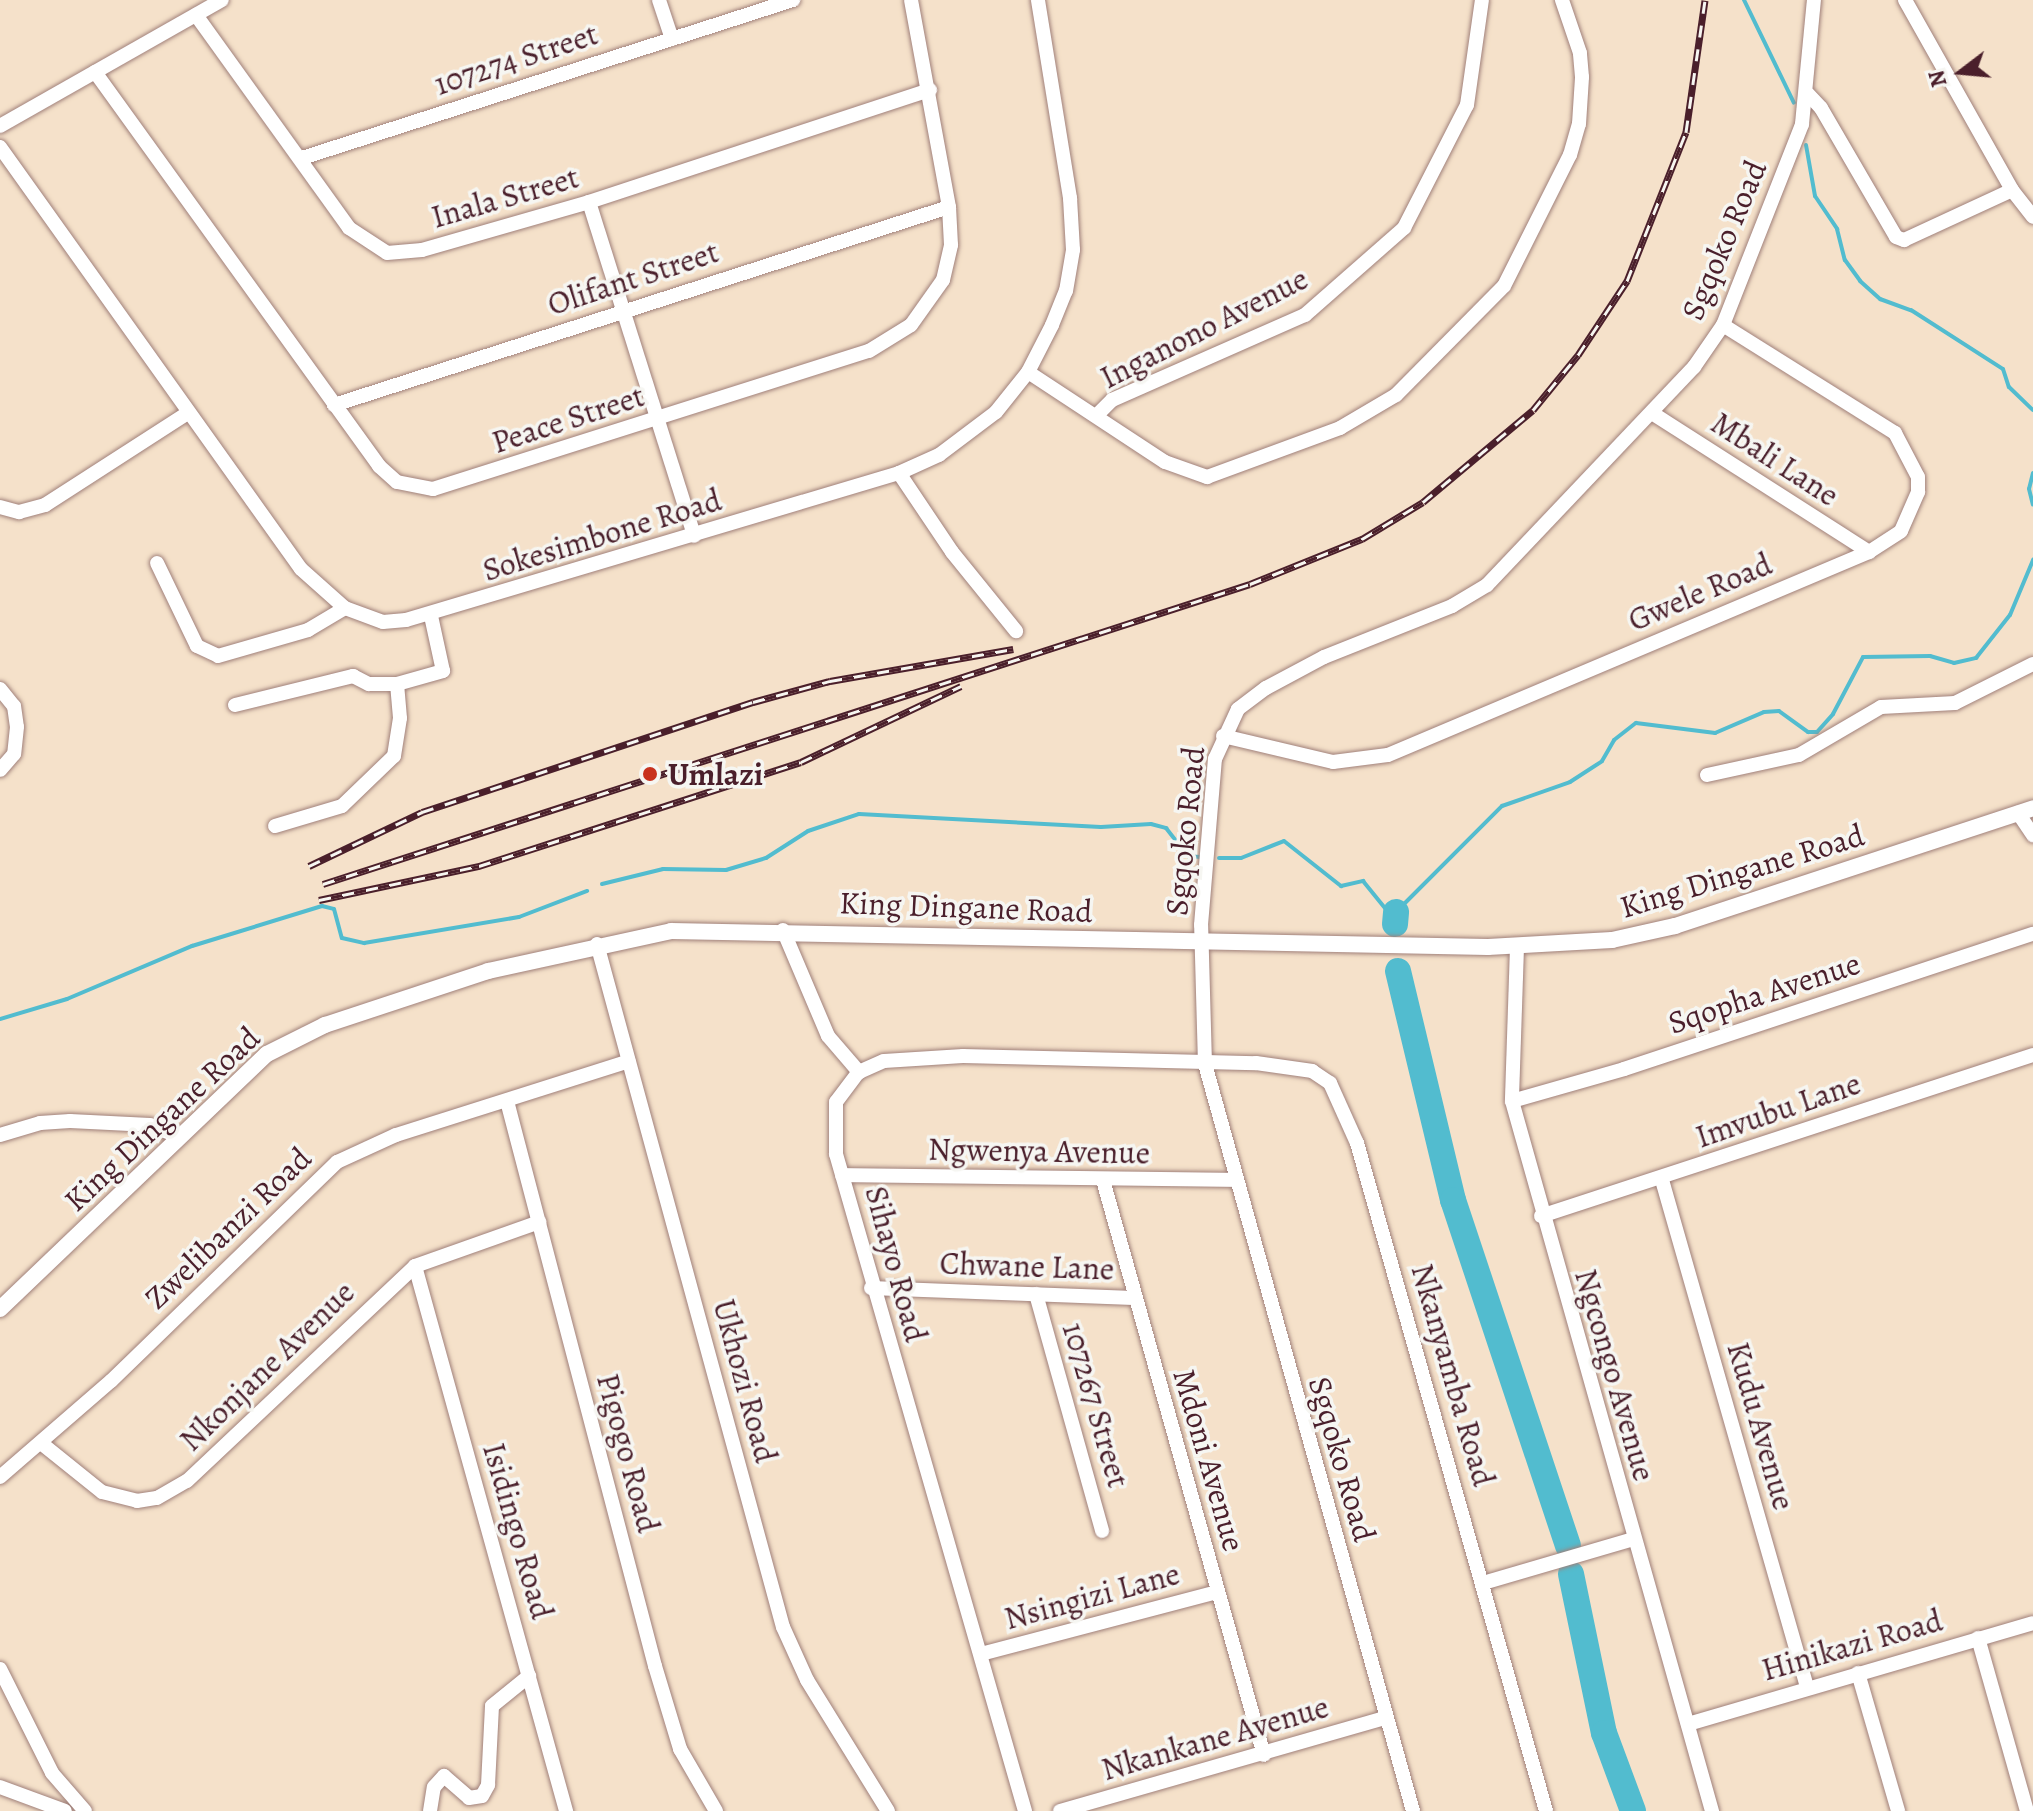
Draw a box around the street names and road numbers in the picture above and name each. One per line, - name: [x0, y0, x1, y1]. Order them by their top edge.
- street label: 107274 Street: [429, 15, 603, 103]
- street label: Sgqoko Road: [1673, 154, 1775, 326]
- street label: Inala Street: [427, 158, 583, 236]
- street label: Olifant Street: [543, 232, 723, 324]
- street label: Inganono Avenue: [1094, 259, 1314, 397]
- street label: Peace Street: [487, 376, 649, 462]
- street label: Mbali Lane: [1704, 404, 1846, 514]
- street label: Sokesimbone Road: [478, 480, 726, 590]
- street label: Gwele Road: [1622, 545, 1778, 639]
- street label: Sgqoko Road: [1157, 745, 1213, 917]
- street label: King Dingane Road: [1615, 816, 1869, 926]
- street label: King Dingane Road: [839, 883, 1093, 931]
- street label: Sqopha Avenue: [1663, 944, 1865, 1042]
- street label: King Dingane Road: [56, 1019, 268, 1219]
- street label: Imvubu Lane: [1691, 1064, 1865, 1156]
- street label: Ngwenya Avenue: [928, 1130, 1150, 1172]
- street label: Zwelibanzi Road: [137, 1139, 319, 1317]
- street label: Sihayo Road: [857, 1182, 935, 1346]
- street label: Chwane Lane: [939, 1244, 1115, 1288]
- street label: Nkanyamba Road: [1403, 1259, 1503, 1491]
- street label: Ngcongo Avenue: [1566, 1265, 1664, 1485]
- street label: Nkonjane Avenue: [172, 1273, 362, 1459]
- street label: Ukhozi Road: [705, 1295, 785, 1467]
- street label: 107267 Street: [1054, 1318, 1138, 1492]
- street label: Kudu Avenue: [1719, 1338, 1803, 1514]
- street label: Mdoni Avenue: [1165, 1364, 1253, 1556]
- street label: Pigogo Road: [588, 1369, 668, 1537]
- street label: Sgqoko Road: [1300, 1372, 1384, 1546]
- street label: Isidingo Road: [475, 1438, 561, 1624]
- street label: Nsingizi Lane: [1000, 1554, 1184, 1638]
- street label: Hinikazi Road: [1757, 1601, 1947, 1689]
- street label: Nkankane Avenue: [1097, 1687, 1333, 1789]

